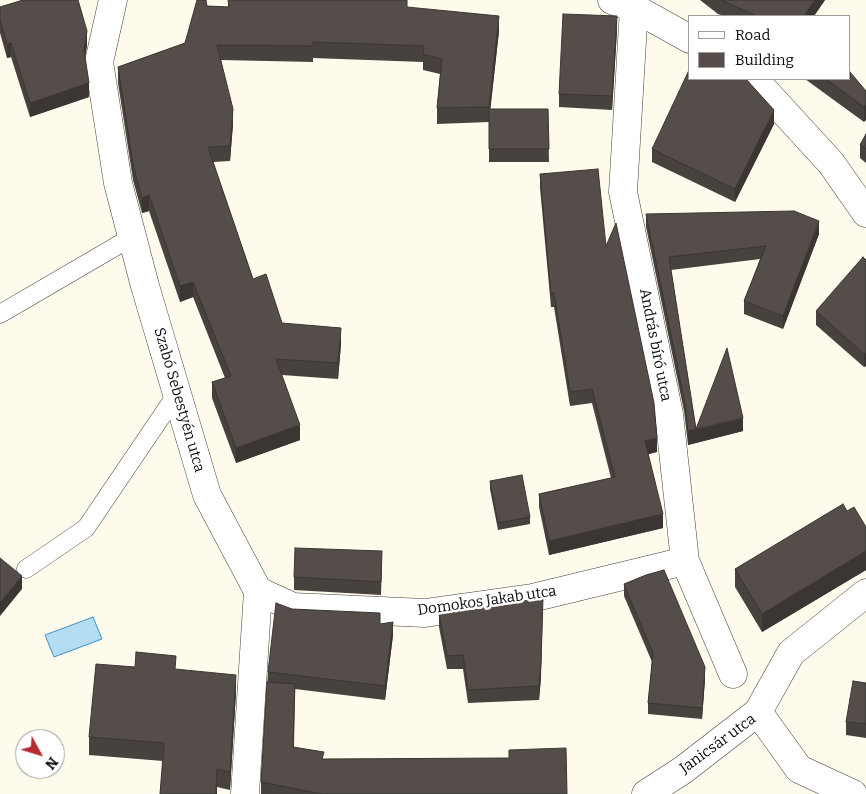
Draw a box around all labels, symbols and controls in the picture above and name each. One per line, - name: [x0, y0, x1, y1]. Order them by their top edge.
- legend: [688, 15, 851, 80]
- text: Road: [735, 26, 770, 44]
- text: Building: [735, 51, 794, 69]
- street label: András bíró utca: [635, 287, 675, 403]
- street label: Szabó Sebestyén utca: [150, 326, 208, 474]
- street label: Domokos Jakab utca: [416, 582, 558, 620]
- street label: Janicsár utca: [676, 710, 760, 778]
- north arrow: [15, 729, 65, 779]
- text: N: [41, 754, 61, 773]

